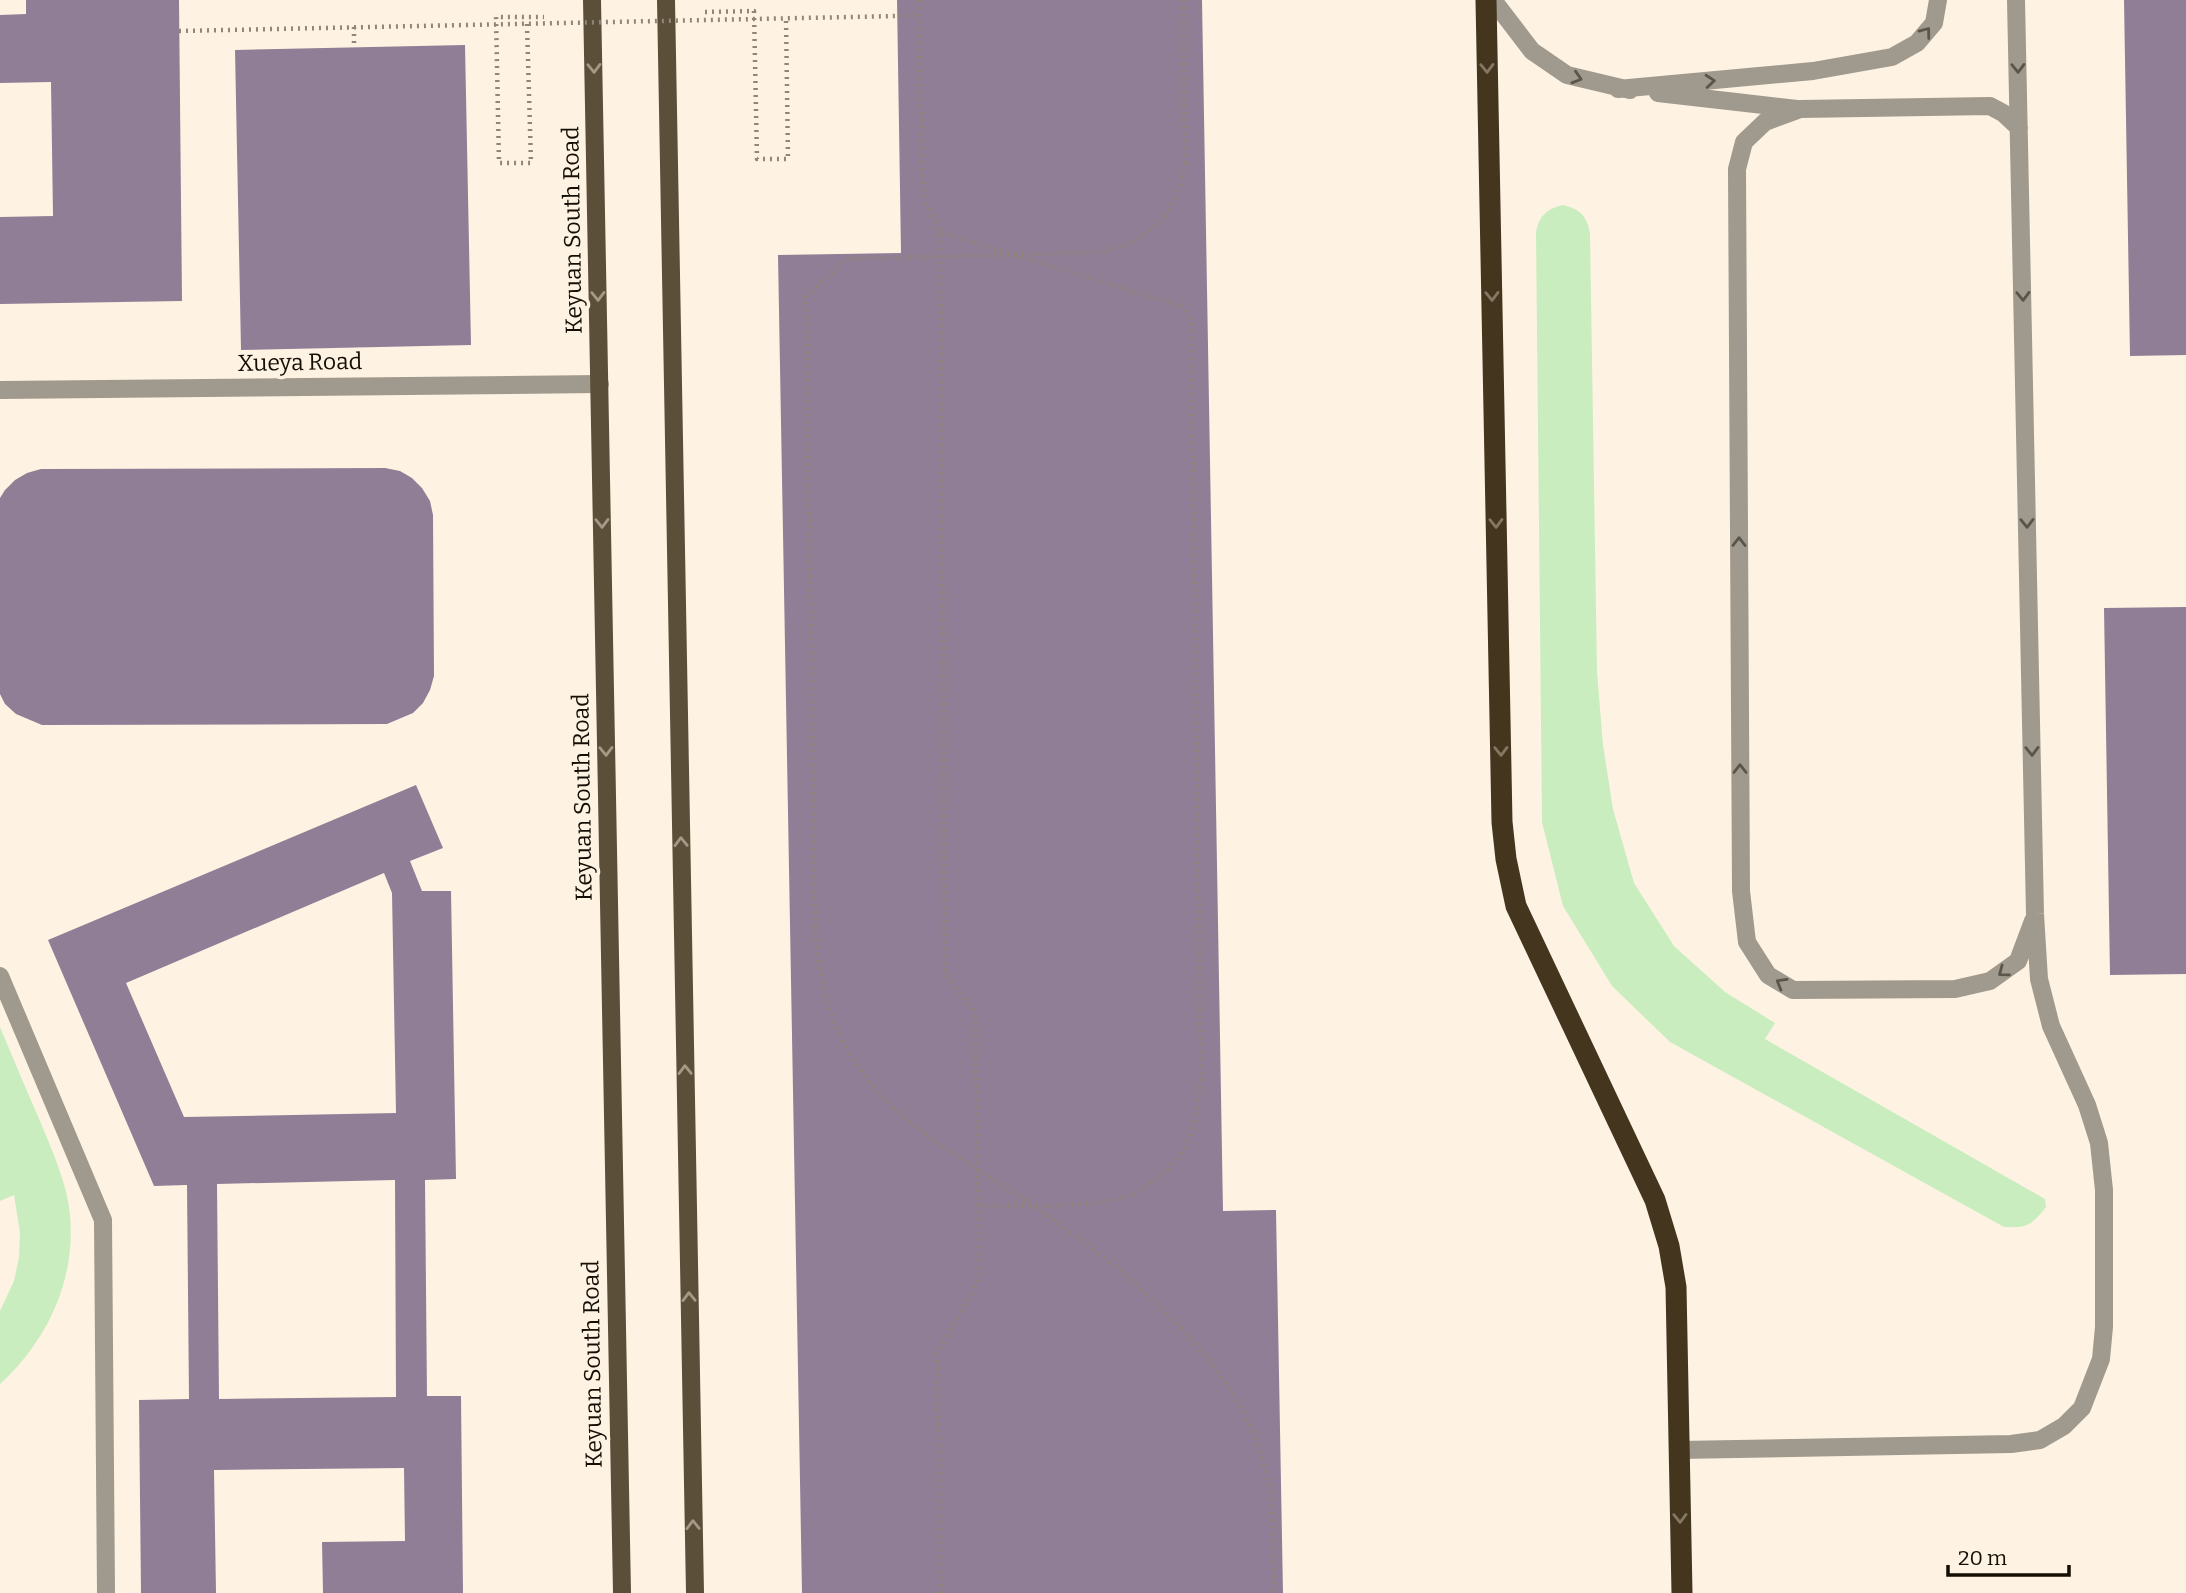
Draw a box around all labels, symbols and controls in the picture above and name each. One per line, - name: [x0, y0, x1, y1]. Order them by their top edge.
- one-way arrow: [1918, 27, 1931, 39]
- one-way arrow: [586, 63, 601, 74]
- one-way arrow: [1479, 63, 1495, 74]
- one-way arrow: [2010, 63, 2025, 74]
- one-way arrow: [1571, 69, 1583, 84]
- one-way arrow: [1705, 74, 1716, 89]
- street label: Keyuan South Road: [556, 126, 588, 334]
- one-way arrow: [2015, 290, 2030, 301]
- one-way arrow: [590, 291, 606, 301]
- one-way arrow: [1484, 291, 1500, 301]
- street label: Xueya Road: [237, 347, 363, 377]
- one-way arrow: [594, 518, 610, 529]
- one-way arrow: [1489, 518, 1504, 529]
- one-way arrow: [2020, 518, 2035, 529]
- one-way arrow: [1731, 536, 1747, 546]
- street label: Keyuan South Road: [566, 693, 598, 901]
- one-way arrow: [598, 746, 614, 756]
- one-way arrow: [1493, 746, 1509, 756]
- one-way arrow: [2024, 746, 2040, 756]
- one-way arrow: [1733, 763, 1748, 774]
- one-way arrow: [674, 837, 689, 848]
- one-way arrow: [1998, 963, 2010, 976]
- one-way arrow: [1776, 978, 1788, 991]
- one-way arrow: [678, 1064, 693, 1075]
- street label: Keyuan South Road: [576, 1260, 608, 1468]
- one-way arrow: [681, 1292, 697, 1302]
- one-way arrow: [1672, 1513, 1688, 1524]
- one-way arrow: [685, 1519, 701, 1530]
- scale bar: [1948, 1534, 2069, 1578]
- text: 20 m: [1958, 1545, 2007, 1571]

